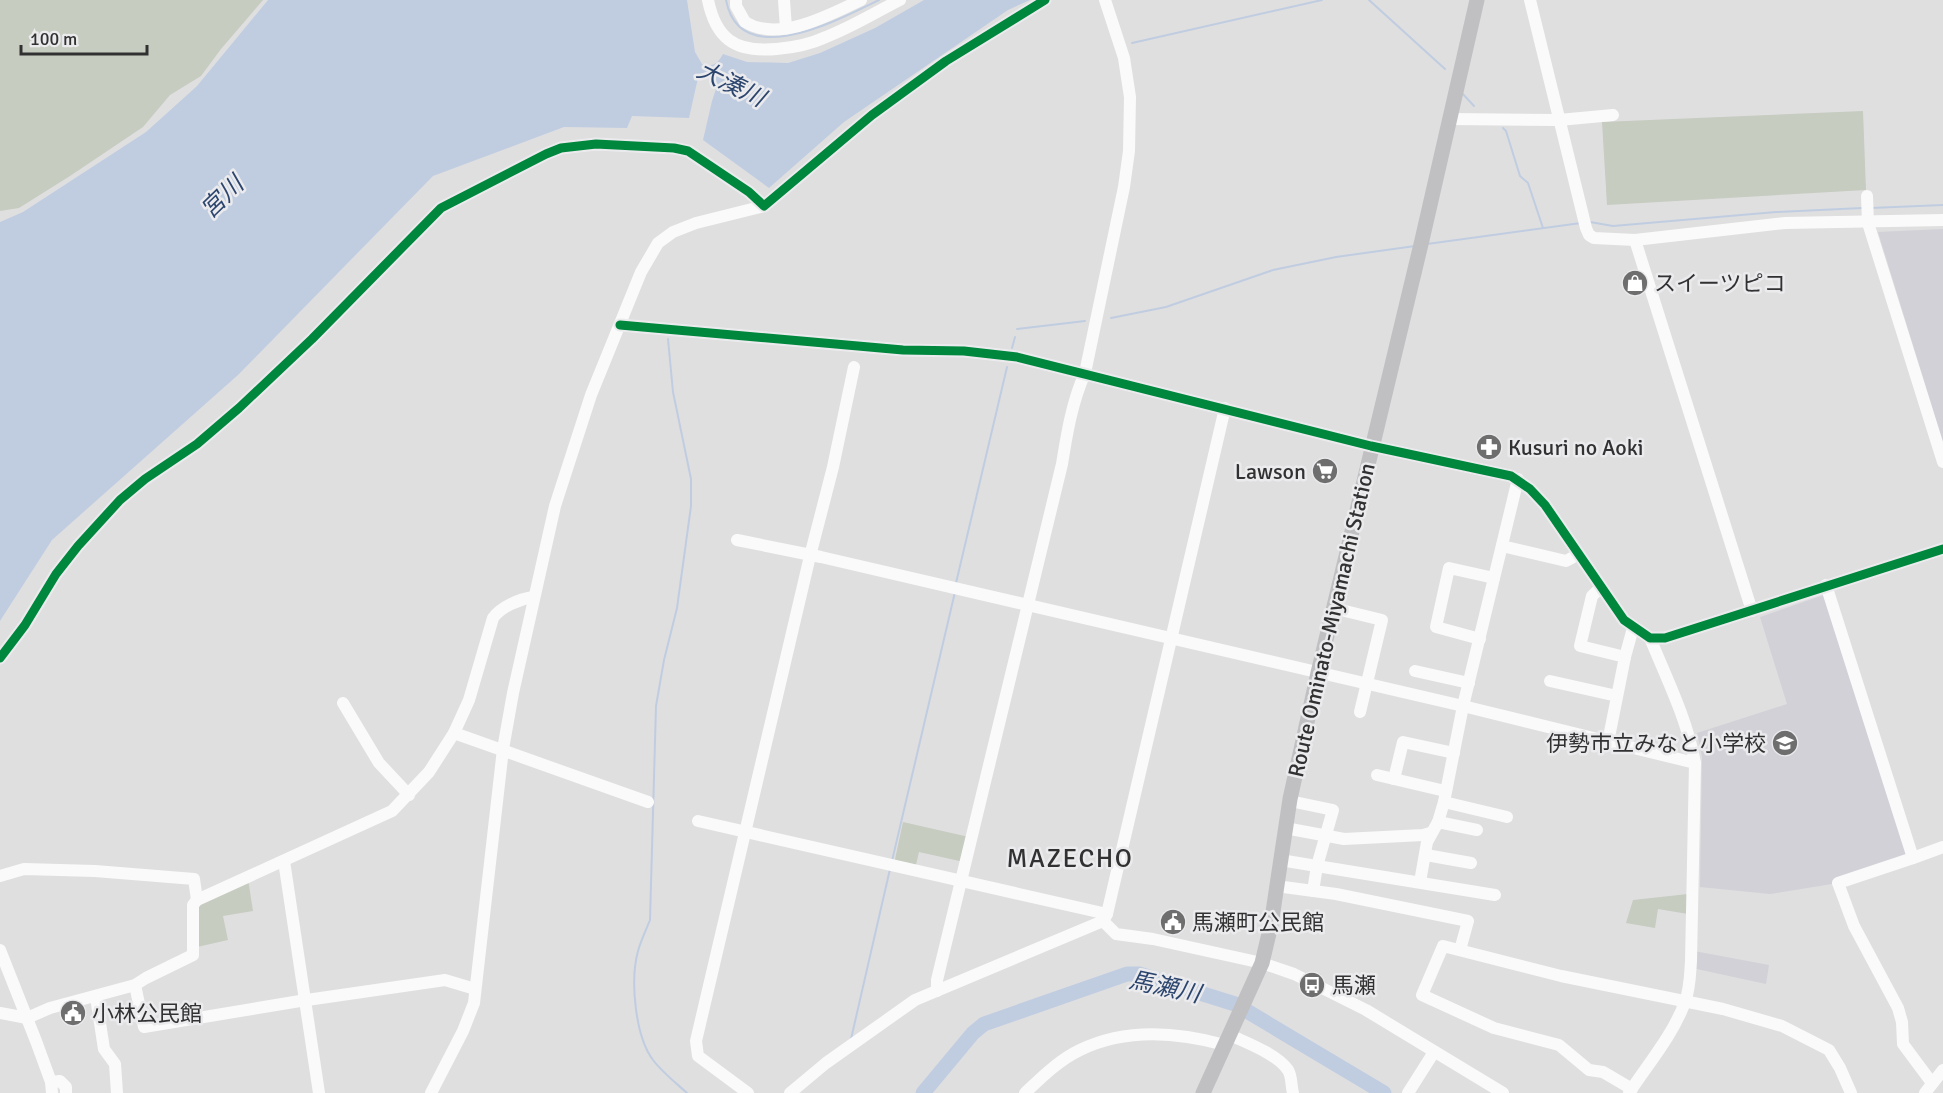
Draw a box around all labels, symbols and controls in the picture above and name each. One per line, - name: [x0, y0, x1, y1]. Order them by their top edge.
- scale bar: [21, 18, 147, 56]
- text: 100 m: [30, 28, 77, 50]
- water label: 大湊川: [692, 55, 773, 115]
- water label: 宮川: [194, 167, 252, 224]
- shop icon: スイーツピコ: [1620, 268, 1650, 298]
- place label: スイーツピコ: [1654, 270, 1786, 297]
- pharmacy icon: Kusuri no Aoki: [1474, 432, 1504, 462]
- place label: Kusuri no Aoki: [1508, 434, 1644, 461]
- supermarket icon: Lawson: [1310, 456, 1340, 486]
- place label: Lawson: [1235, 458, 1306, 485]
- street label: Route Ominato-Miyamachi Station: [1282, 460, 1381, 780]
- school or university icon: 伊勢市立みなと小学校: [1770, 728, 1800, 758]
- place label: 伊勢市立みなと小学校: [1546, 730, 1766, 757]
- district label: MAZECHO: [1007, 843, 1133, 875]
- public building icon: 馬瀬町公民館: [1158, 907, 1188, 937]
- place label: 馬瀬町公民館: [1192, 909, 1324, 936]
- water label: 馬瀬川: [1127, 965, 1206, 1010]
- bus stop icon: 馬瀬: [1297, 970, 1327, 1000]
- place label: 馬瀬: [1332, 972, 1376, 999]
- public building icon: 小林公民館: [58, 998, 88, 1028]
- place label: 小林公民館: [92, 1000, 202, 1027]

